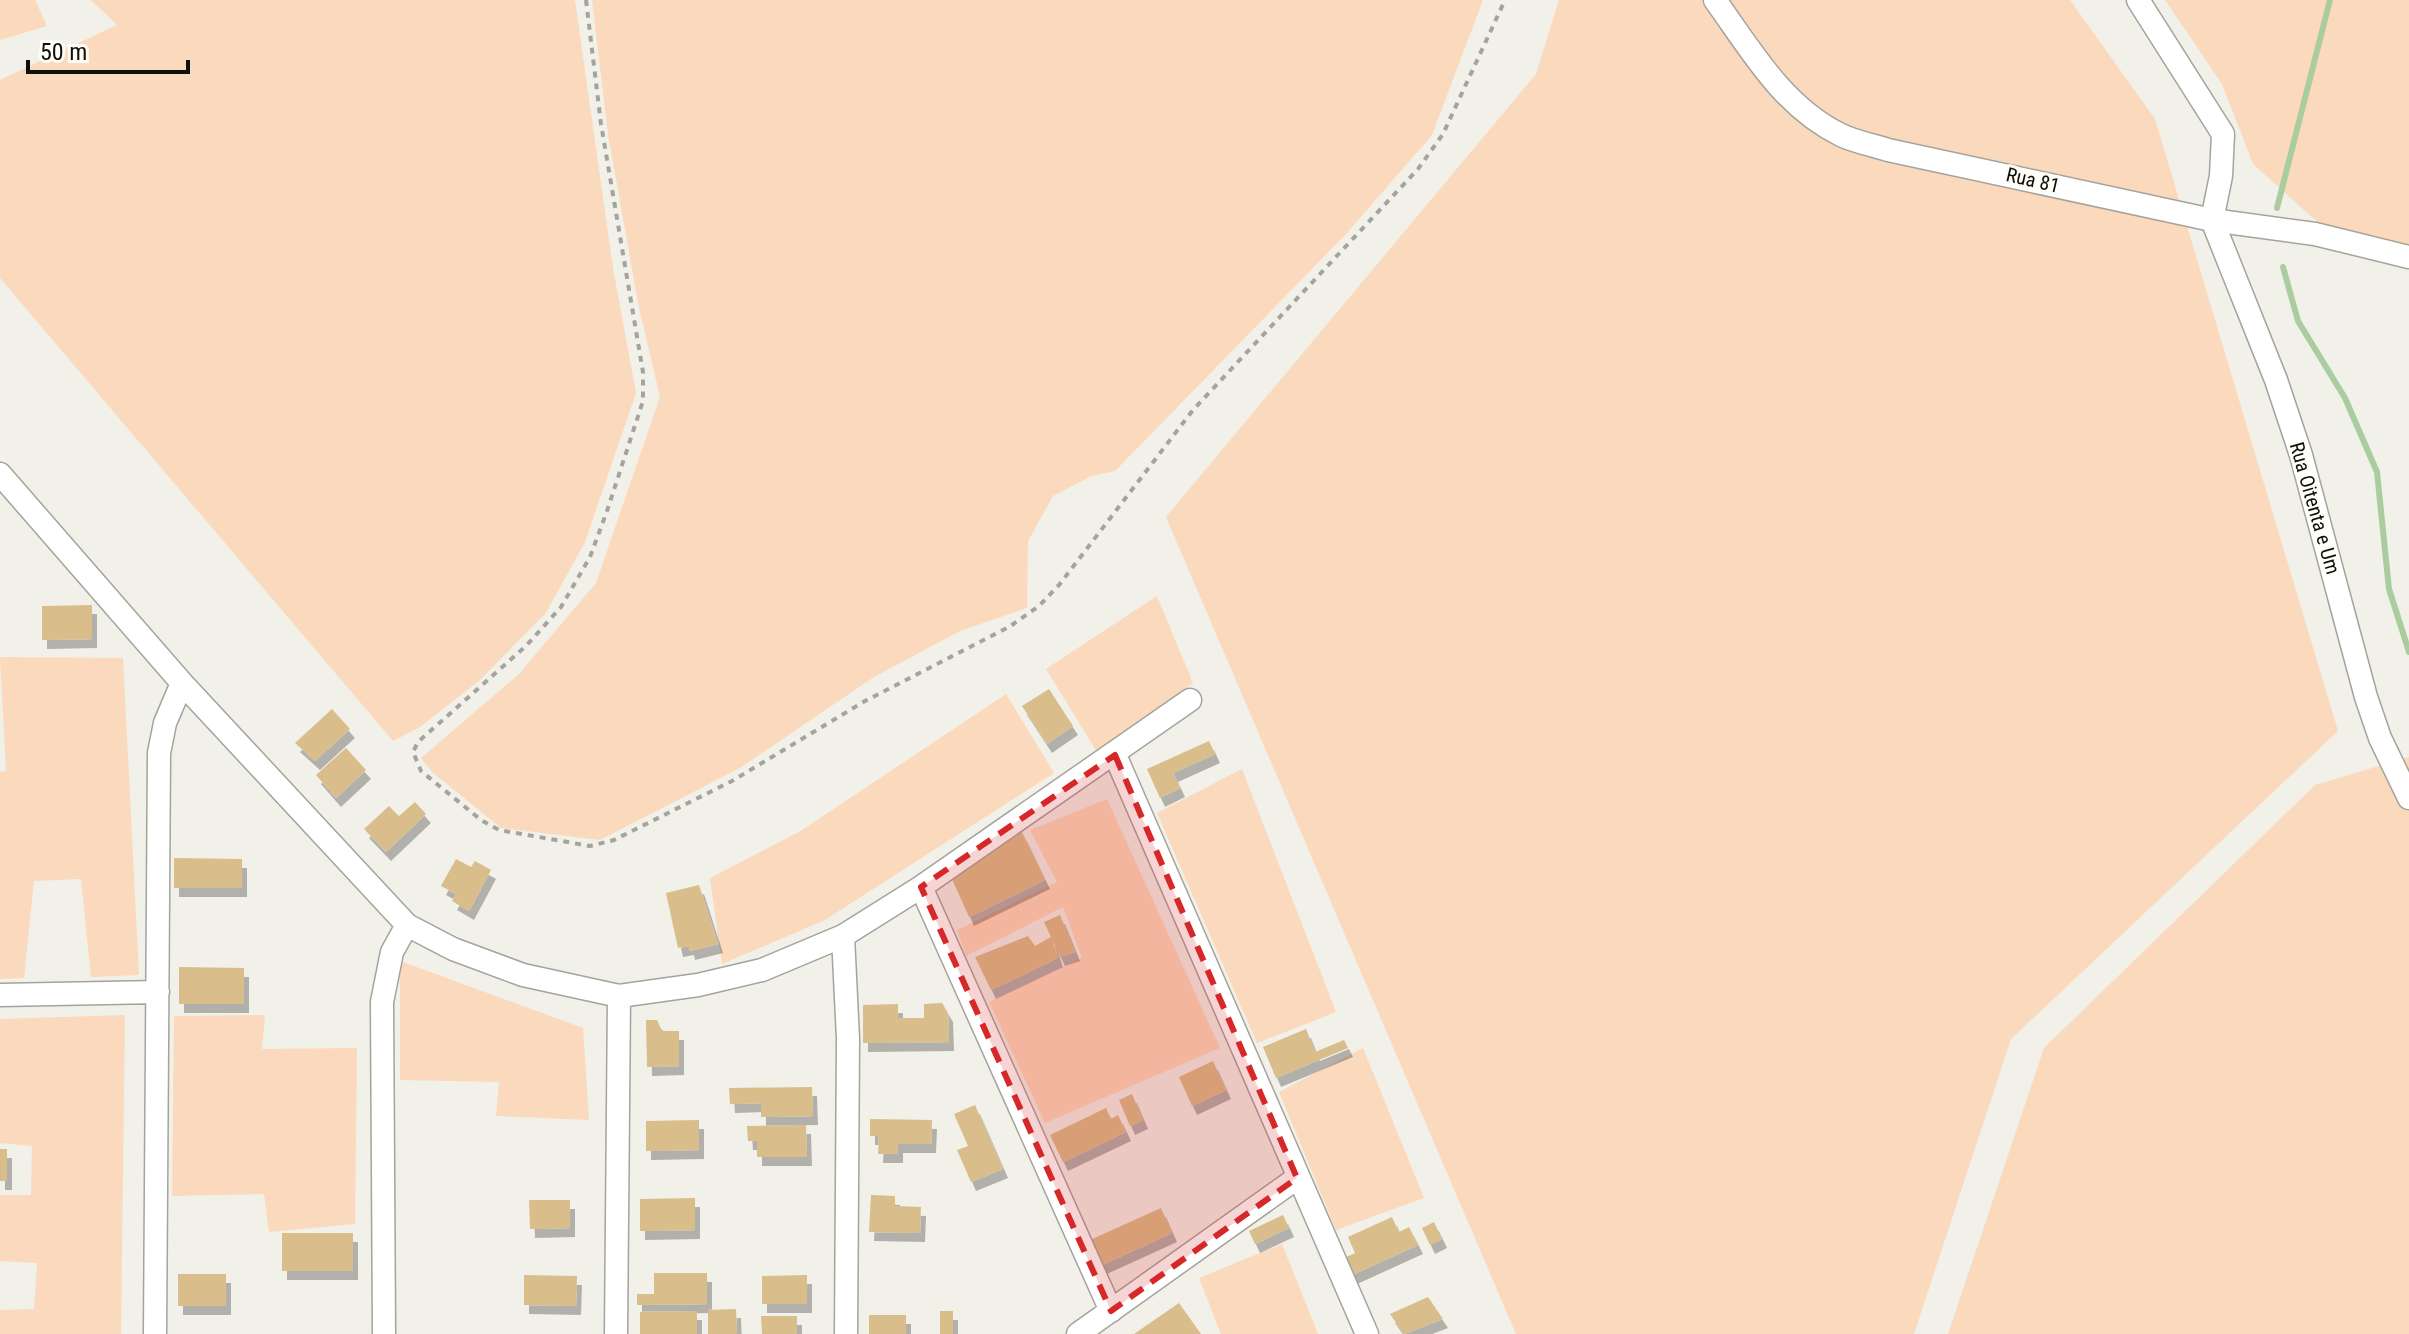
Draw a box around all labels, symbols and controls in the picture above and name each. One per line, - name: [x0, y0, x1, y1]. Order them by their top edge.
- scale bar: [28, 24, 188, 74]
- text: 50 m: [40, 38, 87, 66]
- street label: Rua 81: [2004, 162, 2062, 198]
- street label: Rua Oitenta e Um: [2285, 439, 2345, 577]

